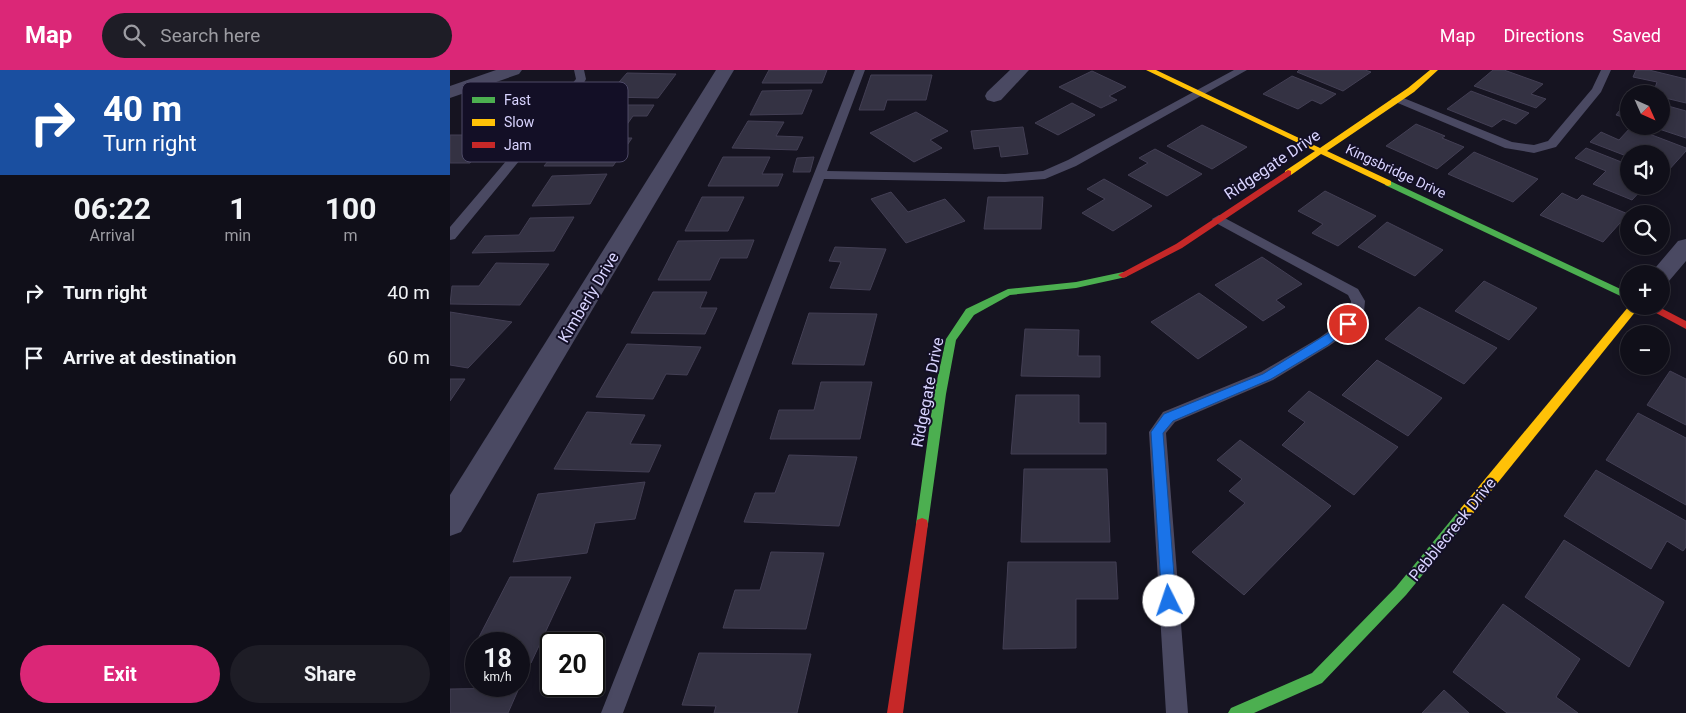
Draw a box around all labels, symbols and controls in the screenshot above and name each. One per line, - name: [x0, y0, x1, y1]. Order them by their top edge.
- search box: [102, 13, 452, 58]
- text: Map: [25, 21, 72, 49]
- icon: search: [120, 21, 148, 49]
- text: Search here: [160, 24, 260, 47]
- text: Map: [1440, 25, 1475, 46]
- text: Directions: [1503, 25, 1584, 46]
- text: Saved: [1612, 25, 1661, 46]
- legend: [462, 82, 628, 162]
- north arrow: [1620, 85, 1670, 135]
- map controls: [1620, 85, 1670, 375]
- text: 40 m: [103, 89, 182, 130]
- icon: right: [20, 90, 85, 155]
- text: Fast: [504, 92, 531, 108]
- text: Slow: [504, 114, 535, 130]
- street label: Ridgegate Drive: [1221, 125, 1324, 203]
- text: Turn right: [103, 131, 197, 156]
- text: Jam: [504, 137, 532, 153]
- street label: Kingsbridge Drive: [1343, 141, 1449, 201]
- button: sound: [1620, 145, 1670, 195]
- text: 06:22: [74, 191, 151, 226]
- text: 1: [229, 191, 246, 226]
- text: 100: [325, 191, 376, 226]
- button: search: [1620, 205, 1670, 255]
- text: Arrival: [90, 226, 135, 245]
- text: min: [224, 226, 251, 245]
- text: m: [344, 226, 358, 245]
- street label: Kimberly Drive: [554, 249, 623, 346]
- button: +: [1620, 265, 1670, 315]
- icon: right: [20, 279, 48, 307]
- text: Turn right: [63, 281, 147, 304]
- text: 40 m: [387, 281, 430, 304]
- pin: [1327, 303, 1369, 345]
- icon: arrive: [1334, 310, 1362, 338]
- button: −: [1620, 325, 1670, 375]
- street label: Ridgegate Drive: [908, 336, 947, 449]
- icon: arrive: [20, 344, 48, 372]
- text: Arrive at destination: [63, 346, 236, 369]
- text: 60 m: [387, 346, 430, 369]
- street label: Pebblecreek Drive: [1405, 474, 1500, 585]
- position arrow: [1142, 574, 1194, 626]
- speed limit sign: 20: [540, 632, 605, 697]
- text: 18: [483, 644, 512, 673]
- button: Exit: [20, 645, 220, 703]
- button: Share: [230, 645, 430, 703]
- text: km/h: [483, 670, 512, 684]

